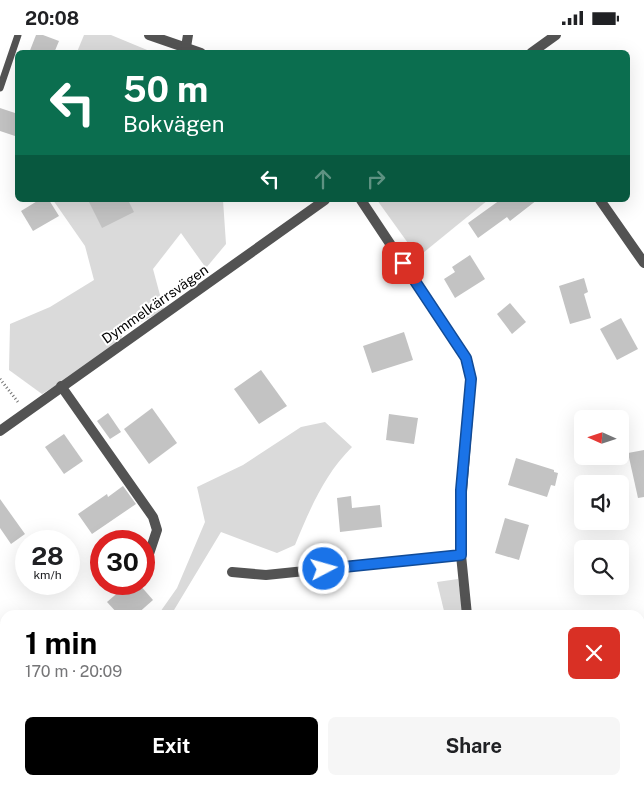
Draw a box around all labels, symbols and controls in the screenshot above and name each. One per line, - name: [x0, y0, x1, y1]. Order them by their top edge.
- text: 20:08: [25, 7, 79, 29]
- text: 50 m: [123, 69, 208, 110]
- icon: left: [40, 70, 105, 135]
- text: Bokvägen: [123, 111, 224, 137]
- icon: left: [256, 165, 284, 193]
- icon: ahead: [309, 165, 337, 193]
- icon: right: [362, 165, 390, 193]
- pin: [382, 242, 424, 284]
- icon: arrive: [389, 249, 417, 277]
- street label: Dymmelkärrsvägen: [99, 261, 211, 347]
- north arrow: [574, 410, 629, 465]
- map controls: [574, 410, 629, 595]
- button: sound: [574, 475, 629, 530]
- speed limit sign: 30: [90, 530, 155, 595]
- button: search: [574, 540, 629, 595]
- text: 28: [31, 541, 64, 571]
- position arrow: [297, 542, 349, 594]
- text: km/h: [33, 568, 62, 582]
- text: 1 min: [25, 625, 97, 661]
- button: close: [568, 627, 620, 679]
- text: 170 m · 20:09: [25, 662, 122, 681]
- button: Exit: [25, 717, 318, 775]
- button: Share: [328, 717, 620, 775]

